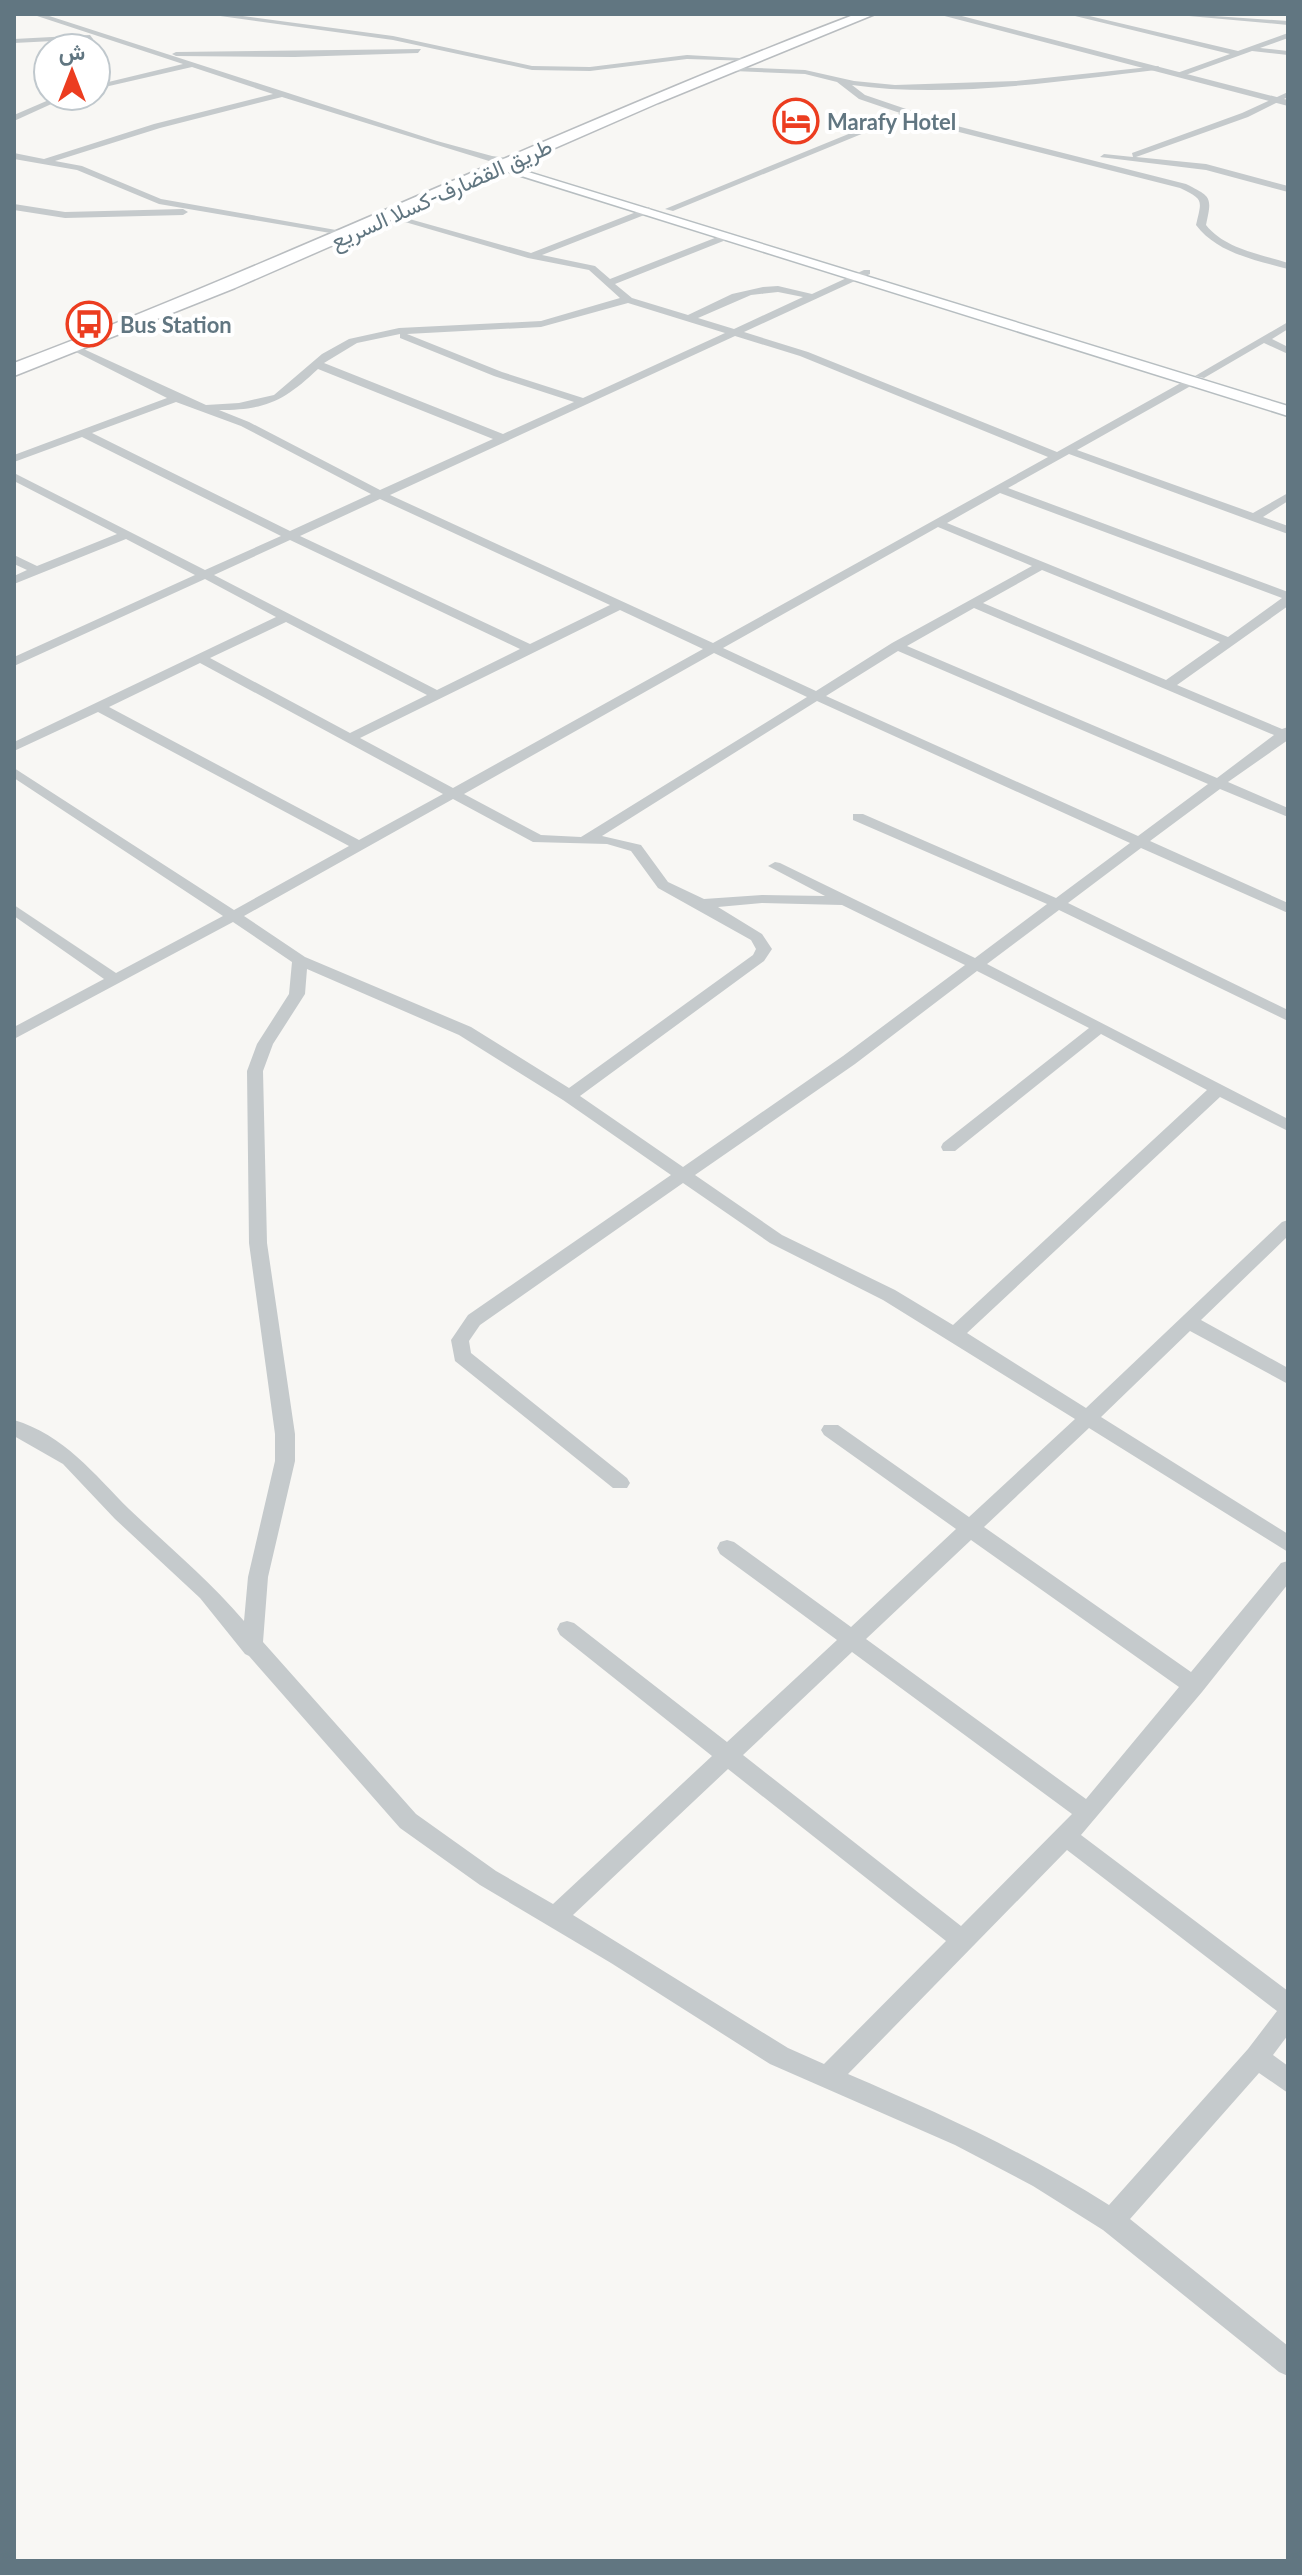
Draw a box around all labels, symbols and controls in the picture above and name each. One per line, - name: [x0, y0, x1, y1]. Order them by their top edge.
- north arrow: [32, 32, 112, 112]
- text: ش: [59, 38, 85, 66]
- hotel icon: Marafy Hotel: [772, 97, 820, 145]
- place label: Marafy Hotel: [827, 108, 956, 135]
- street label: طريق القضارف-كسلا السريع: [326, 132, 557, 256]
- bus stop icon: Bus Station: [65, 300, 113, 348]
- place label: Bus Station: [120, 311, 232, 338]

